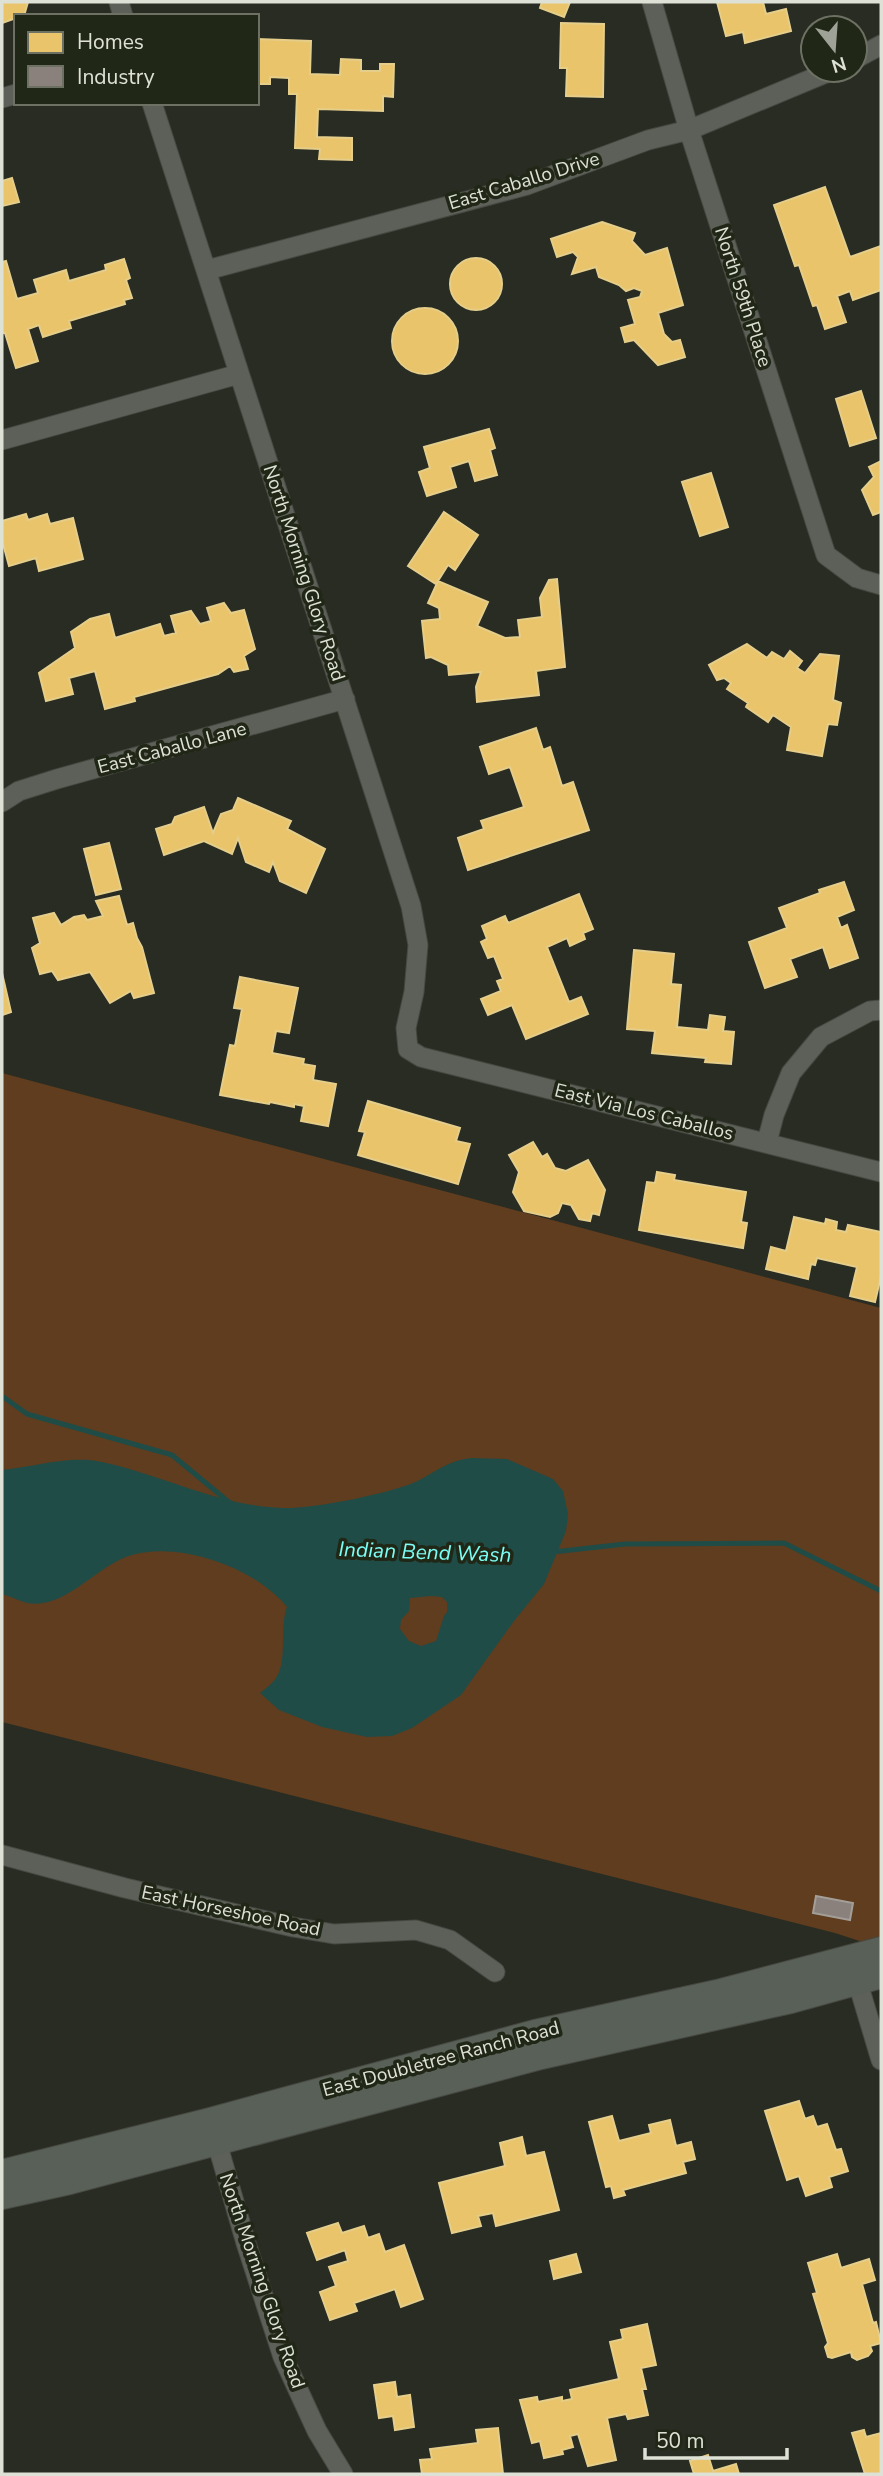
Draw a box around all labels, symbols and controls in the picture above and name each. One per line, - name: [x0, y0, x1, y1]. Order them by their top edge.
- legend: [14, 14, 259, 105]
- north arrow: [799, 14, 869, 84]
- text: Homes: [77, 28, 144, 56]
- text: N: [828, 50, 849, 79]
- text: Industry: [77, 63, 155, 91]
- street label: East Caballo Drive: [445, 146, 603, 216]
- street label: North 59th Place: [708, 224, 778, 370]
- street label: North Morning Glory Road: [257, 462, 351, 684]
- street label: East Caballo Lane: [95, 716, 249, 780]
- street label: East Via Los Caballos: [552, 1077, 736, 1147]
- water label: Indian Bend Wash: [338, 1535, 512, 1569]
- street label: East Horseshoe Road: [139, 1879, 323, 1943]
- street label: East Doubletree Ranch Road: [320, 2015, 562, 2103]
- street label: North Morning Glory Road: [213, 2170, 311, 2392]
- scale bar: [645, 2416, 787, 2460]
- text: 50 m: [656, 2427, 705, 2455]

